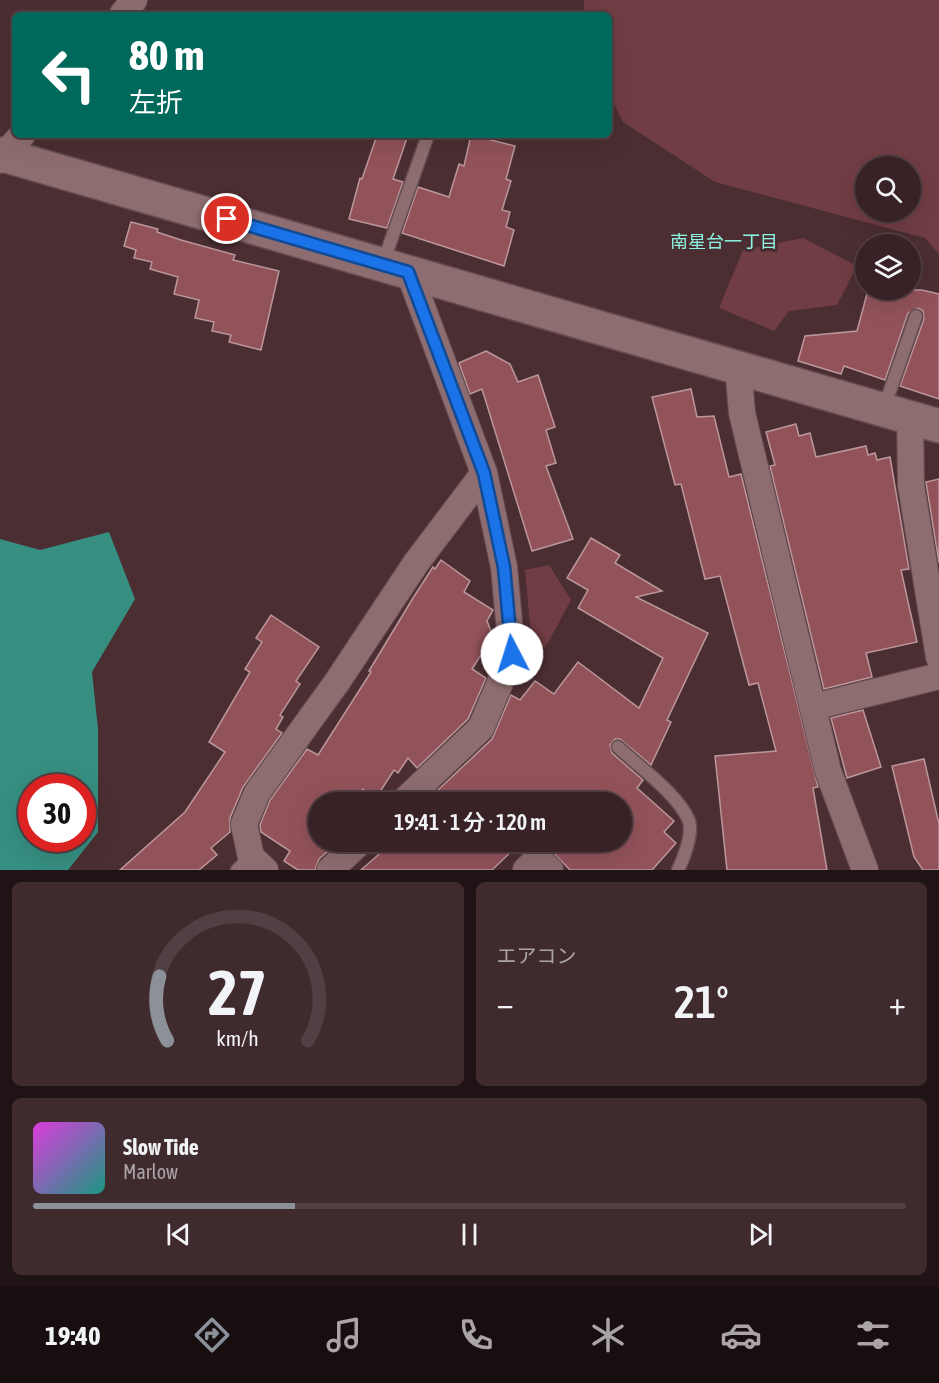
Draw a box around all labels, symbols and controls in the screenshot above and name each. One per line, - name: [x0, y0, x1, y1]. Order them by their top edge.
- text: 80 m: [129, 31, 204, 79]
- icon: left: [30, 36, 108, 114]
- text: 左折: [129, 87, 183, 118]
- map controls: [855, 156, 921, 300]
- button: search: [855, 156, 921, 222]
- pin: [201, 193, 252, 244]
- icon: arrive: [210, 202, 243, 235]
- district label: 南星台一丁目: [670, 231, 778, 252]
- button: layers: [855, 234, 921, 300]
- position arrow: [480, 622, 544, 686]
- speed limit sign: 30: [18, 774, 96, 852]
- text: 19:41 · 1 分 · 120 m: [394, 809, 546, 835]
- text: エアコン: [497, 944, 577, 967]
- text: 27: [208, 957, 267, 1028]
- text: 21°: [674, 976, 729, 1028]
- text: −: [497, 984, 514, 1022]
- text: +: [889, 984, 906, 1022]
- text: km/h: [216, 1026, 259, 1051]
- text: Slow Tide: [123, 1134, 199, 1160]
- text: Marlow: [123, 1160, 178, 1183]
- icon: previous: [162, 1218, 195, 1251]
- icon: pause: [453, 1218, 486, 1251]
- icon: next: [744, 1218, 777, 1251]
- icon: directions: [191, 1314, 233, 1356]
- icon: music: [323, 1314, 365, 1356]
- icon: phone: [455, 1314, 497, 1356]
- icon: climate: [587, 1314, 629, 1356]
- icon: car: [720, 1314, 762, 1356]
- icon: filters: [852, 1314, 894, 1356]
- text: 19:40: [45, 1320, 101, 1351]

